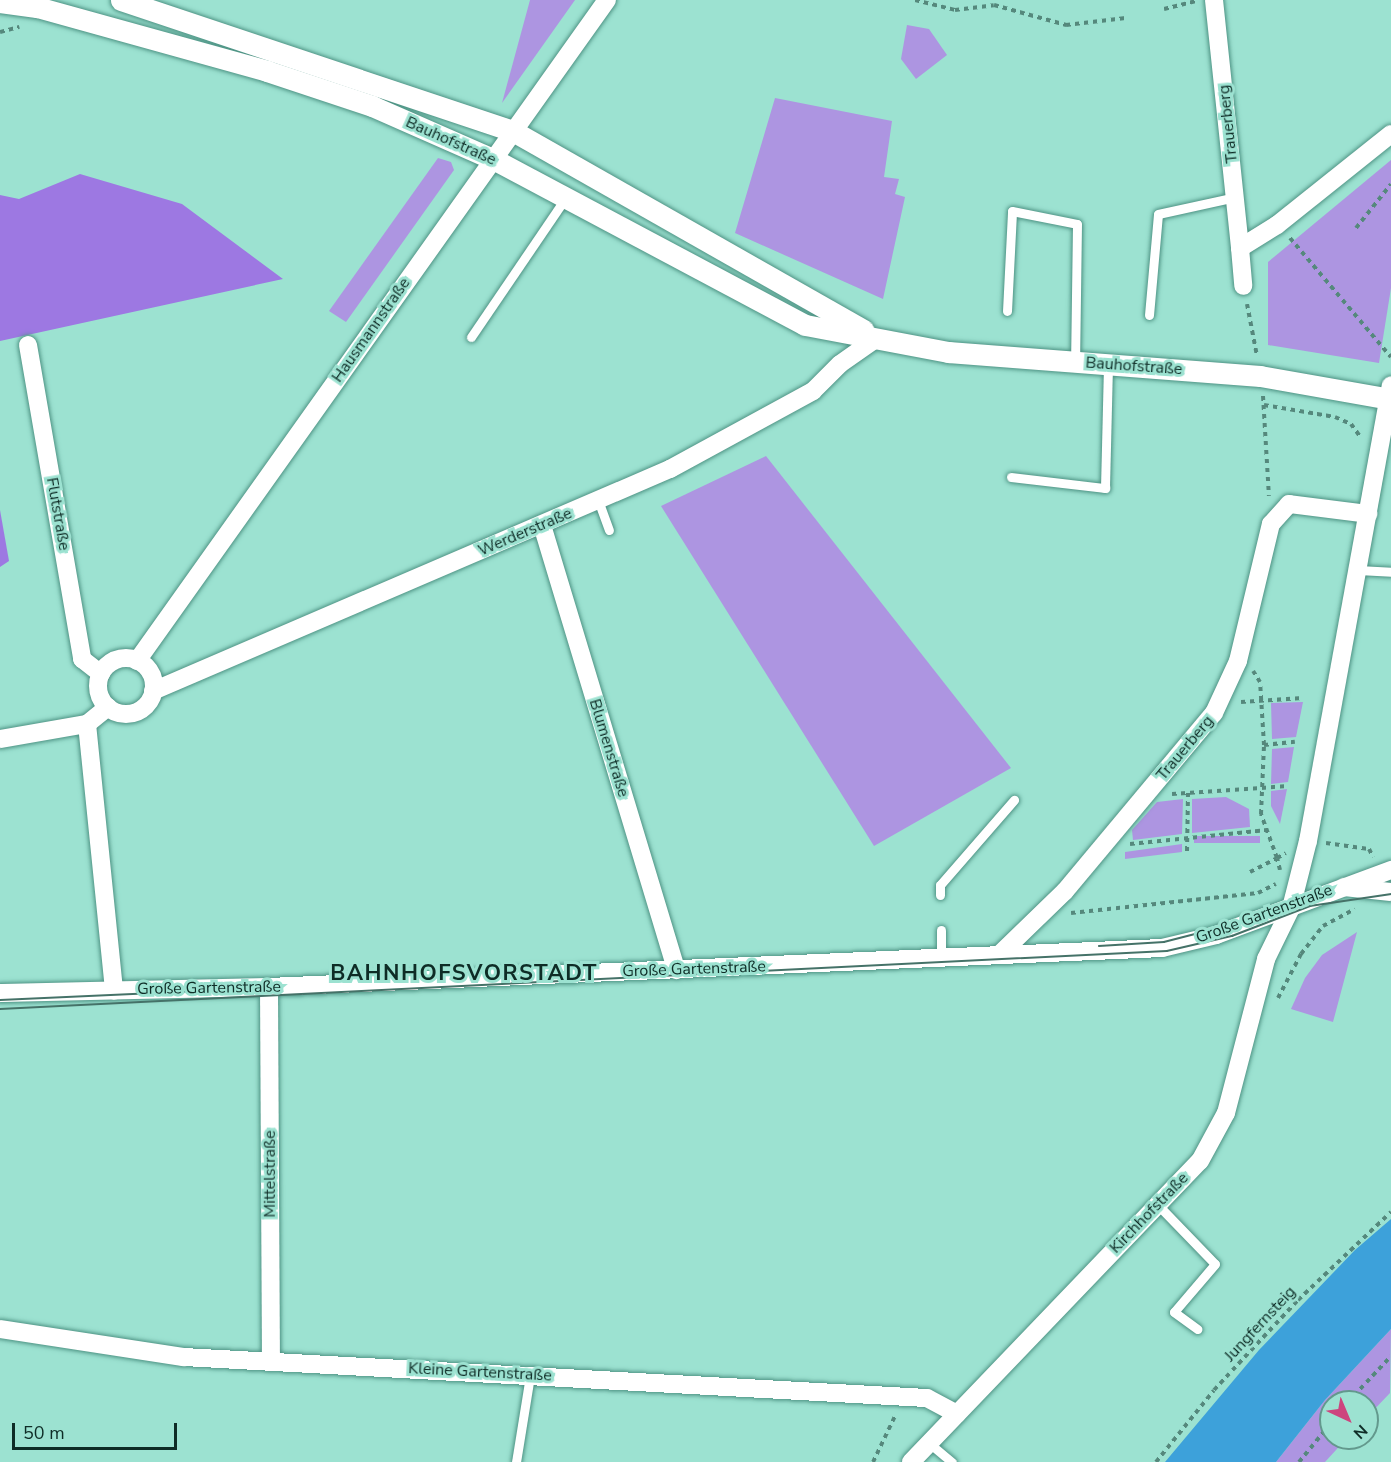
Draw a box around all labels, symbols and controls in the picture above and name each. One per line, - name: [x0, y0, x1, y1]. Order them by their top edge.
- street label: Trauerberg: [1214, 84, 1242, 164]
- street label: Bauhofstraße: [403, 112, 499, 170]
- street label: Hausmannstraße: [328, 274, 414, 386]
- street label: Bauhofstraße: [1085, 353, 1183, 379]
- street label: Flutstraße: [42, 476, 74, 552]
- street label: Werderstraße: [475, 504, 575, 560]
- street label: Blumenstraße: [585, 697, 633, 799]
- street label: Trauerberg: [1152, 712, 1218, 784]
- street label: Große Gartenstraße: [1193, 880, 1335, 948]
- street label: Große Gartenstraße: [622, 957, 766, 981]
- district label: BAHNHOFSVORSTADT: [330, 961, 598, 987]
- street label: Große Gartenstraße: [137, 977, 281, 999]
- street label: Mittelstraße: [260, 1130, 280, 1218]
- street label: Kirchhofstraße: [1106, 1169, 1192, 1257]
- street label: Jungfernsteig: [1220, 1282, 1300, 1366]
- street label: Kleine Gartenstraße: [408, 1359, 552, 1385]
- north arrow: [1319, 1390, 1379, 1450]
- scale bar: [15, 1411, 180, 1449]
- text: N: [1348, 1419, 1372, 1444]
- text: 50 m: [23, 1421, 65, 1445]

